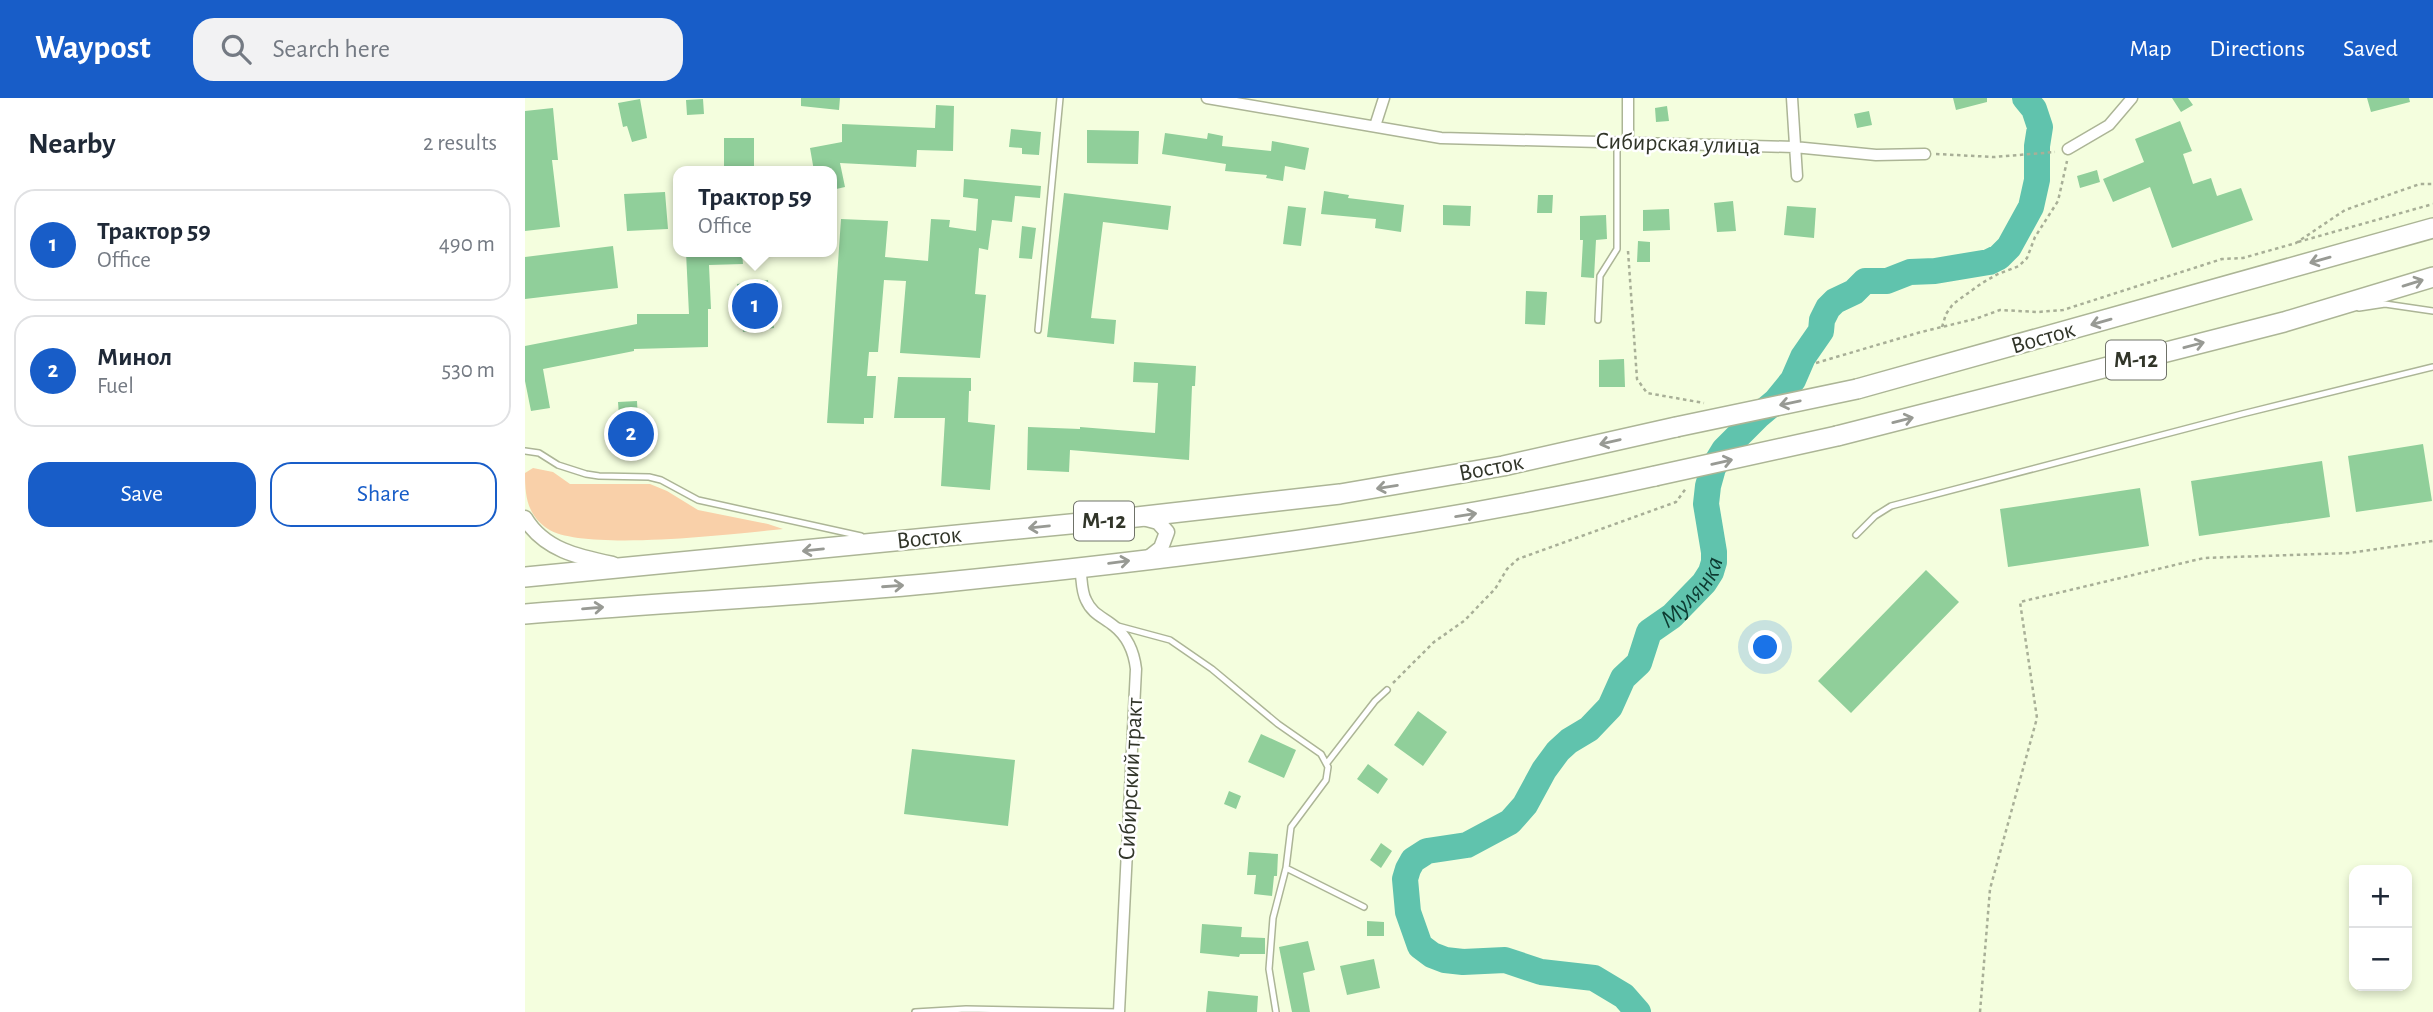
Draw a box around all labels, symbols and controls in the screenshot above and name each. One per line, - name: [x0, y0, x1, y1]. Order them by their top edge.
- search box: [193, 18, 683, 81]
- icon: search: [217, 30, 255, 68]
- text: Waypost: [35, 32, 151, 65]
- text: Search here: [273, 36, 390, 62]
- text: Map: [2129, 37, 2171, 61]
- text: Directions: [2209, 37, 2305, 61]
- text: Saved: [2343, 37, 2398, 61]
- text: Nearby: [28, 129, 116, 159]
- street label: Сибирская улица: [1595, 129, 1761, 159]
- text: 2 results: [423, 132, 497, 155]
- popup: [673, 166, 837, 257]
- text: Трактор 59: [698, 184, 812, 210]
- text: Office: [698, 215, 752, 238]
- text: Трактор 59: [97, 218, 211, 244]
- text: 1: [49, 233, 57, 256]
- text: 490 m: [439, 233, 495, 256]
- text: Office: [97, 249, 151, 272]
- one-way arrow: [2309, 254, 2332, 267]
- one-way arrow: [2402, 276, 2424, 289]
- pin: 1: [732, 280, 778, 332]
- one-way arrow: [2090, 316, 2112, 329]
- street label: Восток: [2008, 317, 2078, 359]
- one-way arrow: [2183, 338, 2205, 351]
- road number: М-12: [2106, 341, 2166, 380]
- text: Минол: [97, 344, 172, 370]
- text: 2: [48, 359, 58, 382]
- text: 530 m: [442, 359, 495, 382]
- text: Fuel: [97, 375, 134, 398]
- one-way arrow: [1779, 397, 1802, 411]
- pin: 2: [608, 408, 654, 460]
- one-way arrow: [1891, 413, 1914, 426]
- one-way arrow: [1599, 436, 1622, 449]
- street label: Восток: [1457, 450, 1525, 486]
- one-way arrow: [1710, 454, 1733, 468]
- button: Save: [28, 462, 256, 527]
- button: Share: [270, 462, 497, 527]
- one-way arrow: [1376, 481, 1399, 494]
- road number: М-12: [1074, 502, 1134, 540]
- one-way arrow: [1454, 508, 1477, 521]
- one-way arrow: [1029, 521, 1051, 534]
- street label: Восток: [895, 523, 963, 553]
- one-way arrow: [802, 543, 825, 556]
- water label: Мулянка: [1656, 554, 1728, 633]
- one-way arrow: [1108, 556, 1130, 569]
- one-way arrow: [881, 579, 904, 592]
- one-way arrow: [581, 601, 604, 614]
- your location: [1748, 630, 1782, 664]
- street label: Сибирский тракт: [1115, 697, 1147, 861]
- map controls: [2349, 865, 2412, 991]
- button: +: [2349, 865, 2412, 928]
- button: −: [2349, 928, 2412, 991]

